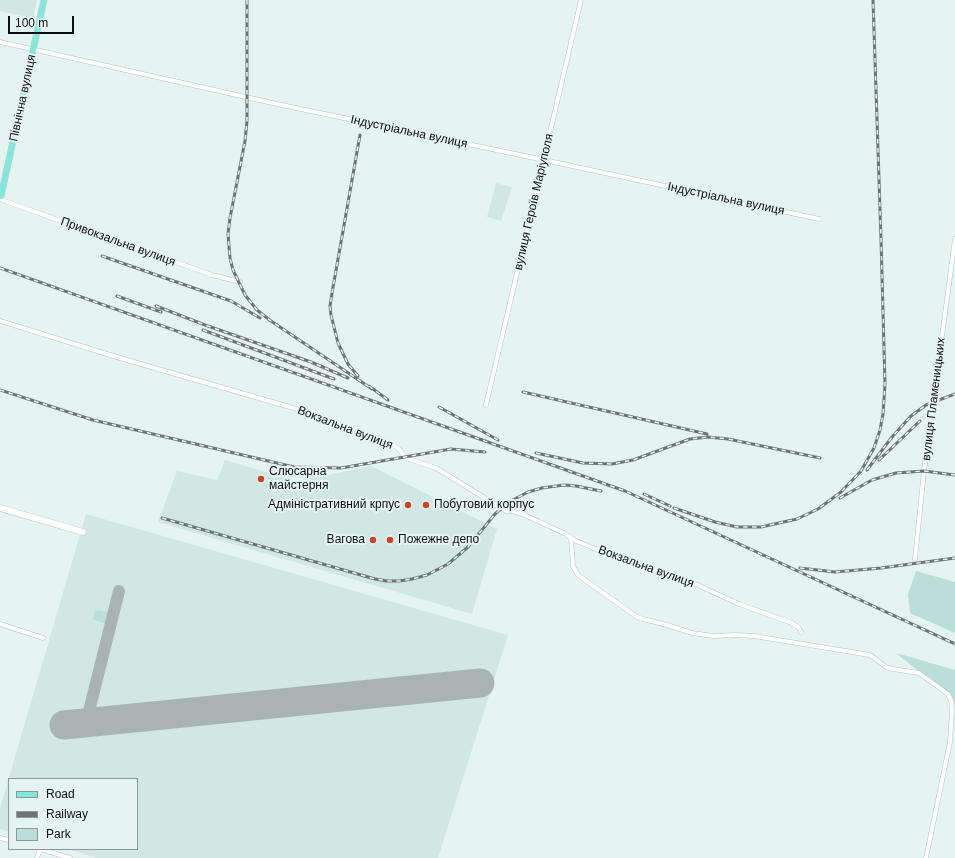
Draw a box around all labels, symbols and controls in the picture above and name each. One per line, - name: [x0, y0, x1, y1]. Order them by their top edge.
- scale bar: [10, 8, 76, 34]
- text: 100 m: [15, 16, 48, 30]
- street label: Північна вулиця: [7, 53, 39, 143]
- street label: Індустріальна вулиця: [349, 113, 469, 151]
- street label: вулиця Героїв Маріуполя: [511, 132, 557, 272]
- street label: Індустріальна вулиця: [666, 180, 786, 218]
- street label: Привокзальна вулиця: [59, 214, 177, 270]
- street label: вулиця Пламеницьких: [919, 337, 949, 461]
- street label: Вокзальна вулиця: [295, 403, 395, 453]
- place label: Слюсарна майстерня: [269, 465, 328, 493]
- marker: Слюсарна майстерня: [256, 474, 266, 484]
- place label: Адміністративний крпус: [268, 498, 400, 512]
- place label: Побутовий корпус: [434, 498, 534, 512]
- marker: Адміністративний крпус: [403, 500, 413, 510]
- marker: Побутовий корпус: [421, 500, 431, 510]
- place label: Вагова: [327, 533, 365, 547]
- place label: Пожежне депо: [398, 533, 479, 547]
- marker: Вагова: [368, 535, 378, 545]
- marker: Пожежне депо: [385, 535, 395, 545]
- street label: Вокзальна вулиця: [596, 543, 696, 591]
- legend: [8, 778, 138, 850]
- text: Road: [46, 787, 75, 801]
- text: Railway: [46, 807, 88, 821]
- text: Park: [46, 827, 71, 841]

